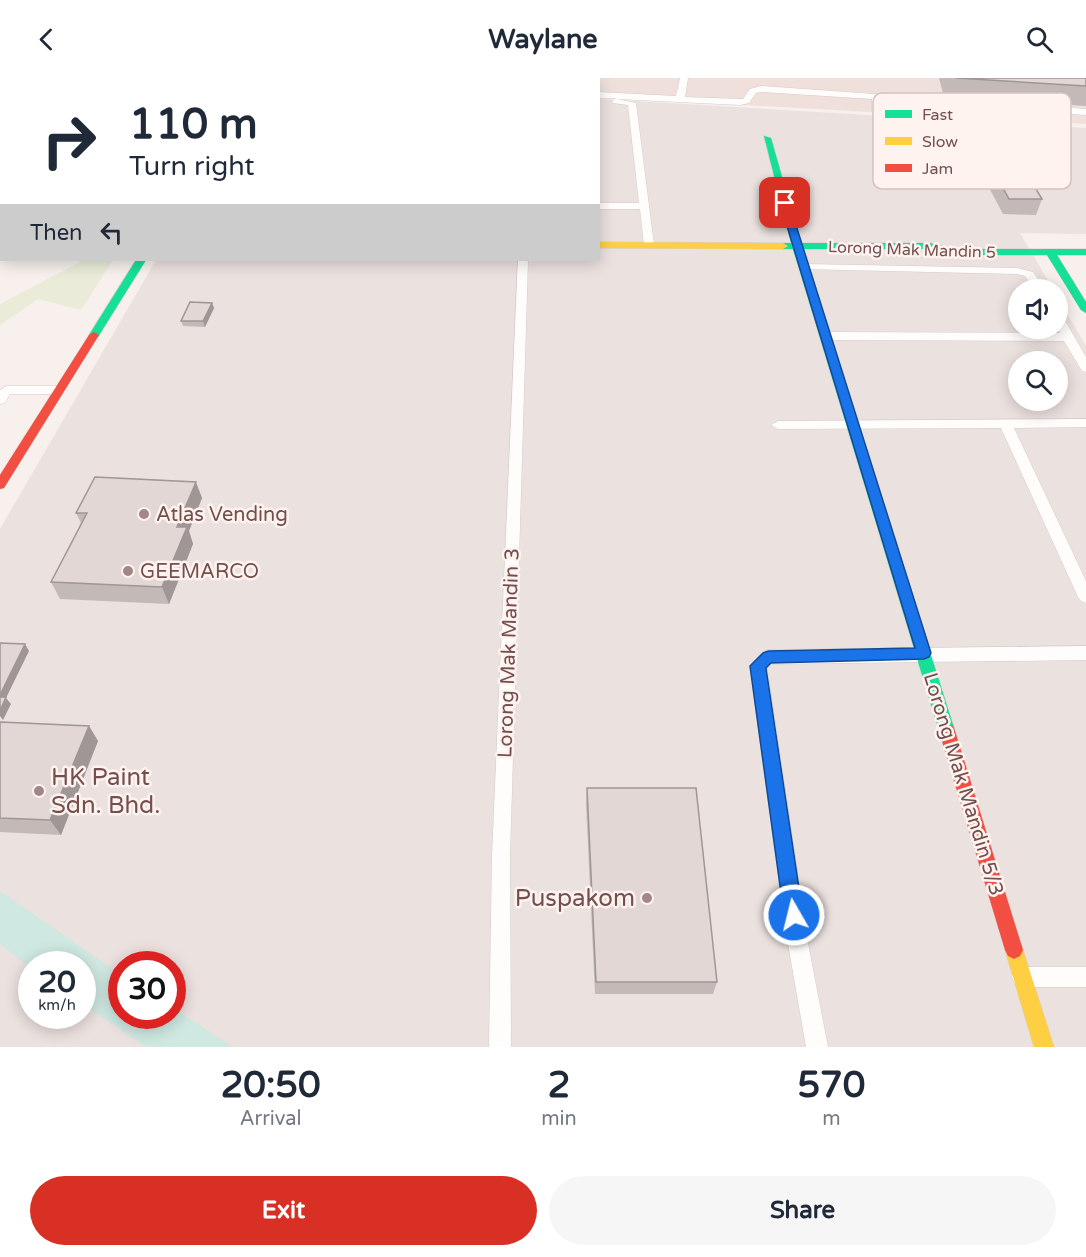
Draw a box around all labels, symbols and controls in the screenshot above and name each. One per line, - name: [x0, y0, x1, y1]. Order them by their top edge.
- icon: back: [30, 23, 63, 56]
- text: Waylane: [488, 23, 598, 56]
- icon: search: [1023, 23, 1056, 56]
- legend: [873, 93, 1071, 189]
- text: 110 m: [129, 99, 258, 150]
- icon: right: [30, 102, 108, 180]
- text: Fast: [922, 105, 953, 125]
- text: Slow: [922, 132, 958, 152]
- text: Turn right: [129, 150, 255, 183]
- text: Jam: [922, 159, 953, 179]
- pin: [759, 177, 810, 228]
- icon: arrive: [768, 186, 801, 219]
- icon: left: [95, 216, 128, 249]
- text: Then: [30, 220, 83, 246]
- street label: Lorong Mak Mandin 5: [828, 237, 996, 263]
- map controls: [1008, 279, 1068, 411]
- button: sound: [1008, 279, 1068, 339]
- button: search: [1008, 351, 1068, 411]
- place label: Atlas Vending: [156, 503, 288, 527]
- marker: Atlas Vending: [137, 507, 151, 521]
- street label: Lorong Mak Mandin 3: [493, 548, 525, 758]
- place label: GEEMARCO: [140, 560, 259, 584]
- marker: GEEMARCO: [121, 564, 135, 578]
- street label: Lorong Mak Mandin 5/3: [918, 670, 1008, 899]
- place label: HK Paint Sdn. Bhd.: [51, 763, 161, 820]
- marker: HK Paint Sdn. Bhd.: [32, 784, 46, 798]
- position arrow: [762, 883, 826, 947]
- place label: Puspakom: [515, 884, 635, 913]
- marker: Puspakom: [640, 891, 654, 905]
- speed limit sign: 30: [108, 951, 186, 1029]
- text: 20: [38, 964, 76, 1001]
- text: km/h: [38, 996, 76, 1014]
- text: 20:50: [221, 1064, 321, 1107]
- text: 2: [548, 1064, 570, 1107]
- text: 570: [797, 1064, 865, 1107]
- text: Arrival: [240, 1107, 302, 1131]
- text: min: [541, 1107, 577, 1131]
- text: m: [822, 1107, 841, 1131]
- button: Exit: [30, 1176, 537, 1245]
- button: Share: [549, 1176, 1056, 1245]

